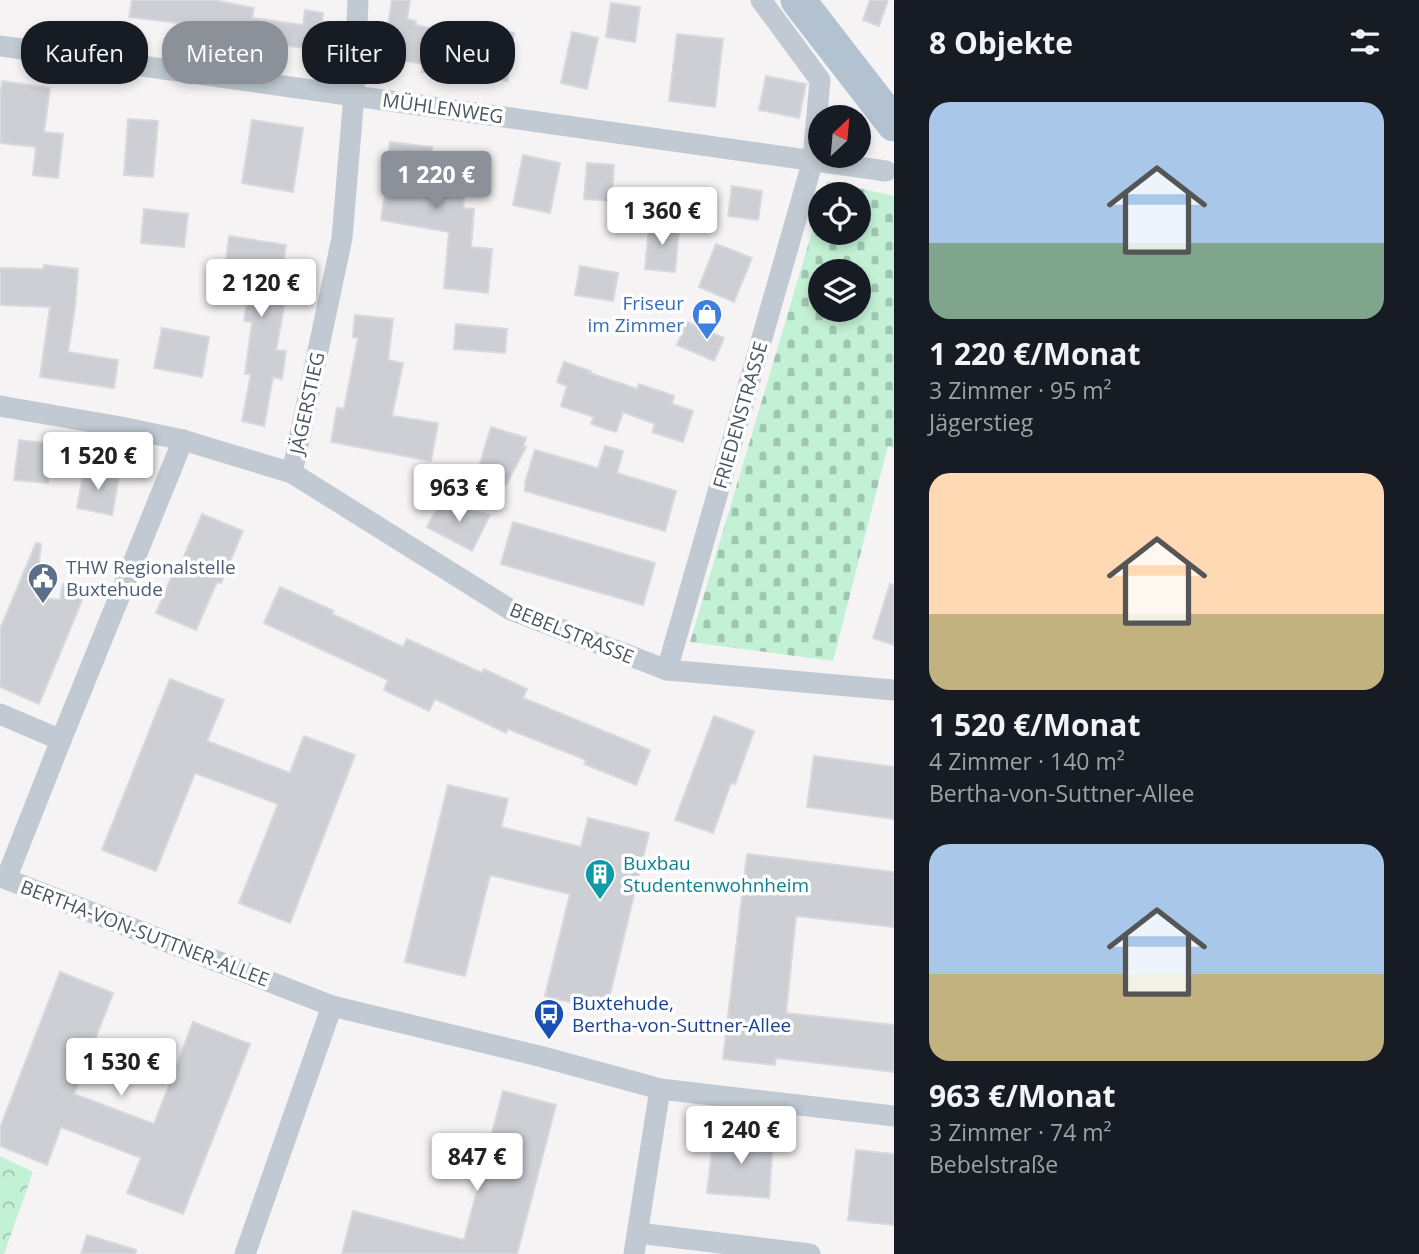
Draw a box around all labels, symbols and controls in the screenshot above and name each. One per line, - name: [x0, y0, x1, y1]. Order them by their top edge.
- chip: Kaufen: [21, 21, 148, 84]
- chip: Mieten: [162, 21, 288, 84]
- chip: Filter: [302, 21, 406, 84]
- chip: Neu: [420, 21, 515, 84]
- text: 8 Objekte: [929, 22, 1073, 63]
- icon: filters: [1346, 23, 1384, 61]
- street label: MÜHLENWEG: [381, 87, 505, 129]
- north arrow: [808, 105, 872, 168]
- map controls: [808, 105, 871, 322]
- icon: home: [1094, 147, 1220, 273]
- pin: 1 220 €: [371, 152, 501, 211]
- text: 1 220 €: [397, 158, 475, 190]
- button: locate: [808, 182, 871, 245]
- pin: 1 360 €: [597, 188, 727, 247]
- text: 1 360 €: [623, 194, 701, 226]
- button: layers: [808, 259, 871, 322]
- pin: 2 120 €: [196, 260, 326, 319]
- text: 2 120 €: [222, 266, 300, 298]
- place label: Friseur im Zimmer: [587, 290, 684, 338]
- shop icon: Friseur im Zimmer: [690, 297, 724, 341]
- text: 1 220 €/Monat: [929, 333, 1140, 374]
- street label: FRIEDENSTRASSE: [707, 338, 773, 492]
- street label: JÄGERSTIEG: [283, 350, 331, 458]
- text: 3 Zimmer · 95 m²: [929, 374, 1112, 406]
- text: Jägerstieg: [929, 406, 1033, 438]
- pin: 1 520 €: [33, 433, 163, 492]
- text: 1 520 €: [59, 439, 137, 471]
- pin: 963 €: [410, 464, 508, 524]
- text: 963 €: [430, 471, 488, 503]
- icon: home: [1094, 518, 1220, 644]
- place label: THW Regionalstelle Buxtehude: [66, 554, 236, 602]
- public building icon: THW Regionalstelle Buxtehude: [26, 561, 60, 605]
- street label: BEBELSTRASSE: [506, 596, 638, 670]
- text: 1 520 €/Monat: [929, 704, 1140, 745]
- text: 4 Zimmer · 140 m²: [929, 745, 1125, 777]
- text: Bertha-von-Suttner-Allee: [929, 777, 1194, 809]
- place label: Buxbau Studentenwohnheim: [623, 850, 809, 898]
- building icon: Buxbau Studentenwohnheim: [583, 857, 617, 901]
- street label: BERTHA-VON-SUTTNER-ALLEE: [17, 873, 273, 993]
- icon: home: [1094, 889, 1220, 1015]
- place label: Buxtehude, Bertha-von-Suttner-Allee: [572, 990, 791, 1038]
- bus stop icon: Buxtehude, Bertha-von-Suttner-Allee: [532, 997, 566, 1041]
- pin: 1 530 €: [56, 1038, 186, 1098]
- text: 1 530 €: [82, 1045, 160, 1077]
- text: 963 €/Monat: [929, 1075, 1116, 1116]
- pin: 1 240 €: [676, 1106, 806, 1166]
- text: 1 240 €: [702, 1113, 780, 1145]
- text: 3 Zimmer · 74 m²: [929, 1116, 1112, 1148]
- pin: 847 €: [428, 1134, 526, 1193]
- text: 847 €: [448, 1140, 506, 1172]
- text: Bebelstraße: [929, 1148, 1058, 1180]

